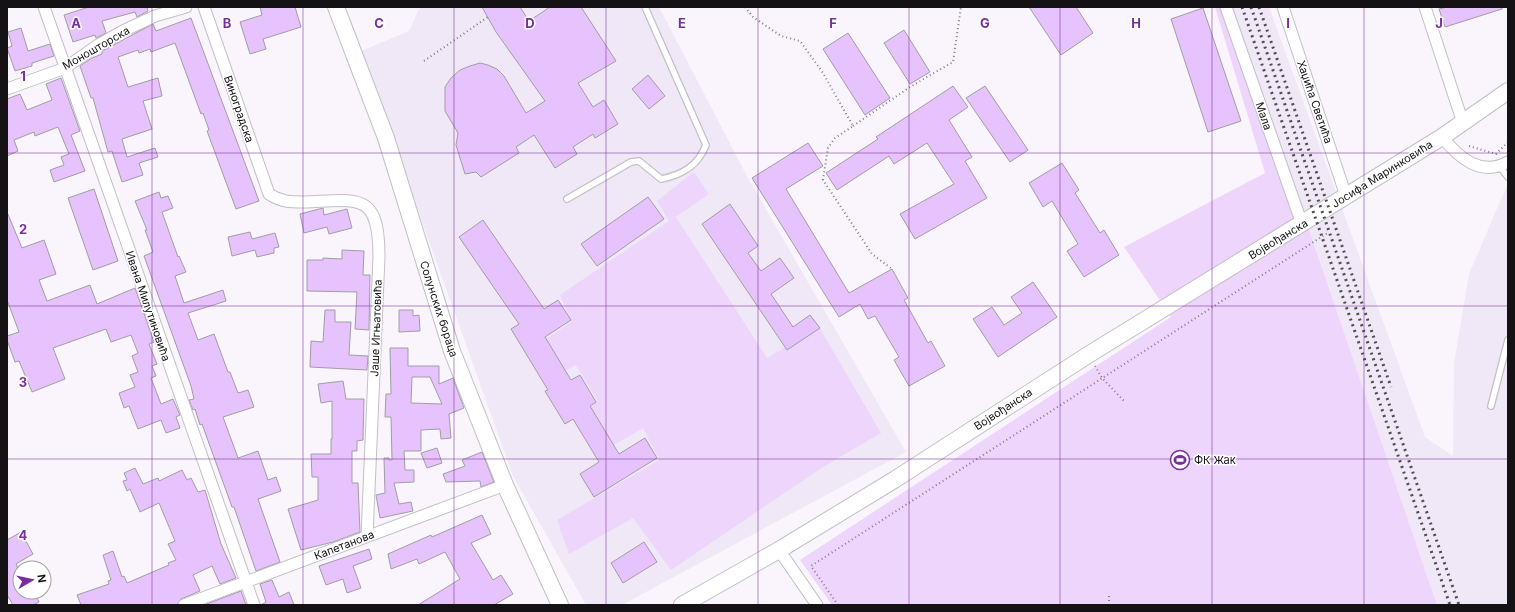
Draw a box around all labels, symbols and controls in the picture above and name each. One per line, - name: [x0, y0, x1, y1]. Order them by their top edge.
- text: A: [71, 15, 81, 31]
- text: B: [223, 15, 232, 31]
- text: C: [374, 15, 384, 31]
- text: D: [525, 15, 535, 31]
- text: E: [678, 15, 686, 31]
- text: F: [829, 15, 837, 31]
- text: G: [980, 15, 990, 31]
- text: H: [1131, 15, 1141, 31]
- text: I: [1286, 15, 1290, 31]
- text: J: [1435, 15, 1443, 31]
- street label: Моношторска: [60, 23, 132, 73]
- street label: Хаџића Светића: [1294, 59, 1336, 145]
- text: 1: [20, 68, 26, 84]
- street label: Виноградска: [221, 74, 257, 144]
- street label: Мала: [1253, 100, 1275, 132]
- street label: Јосифа Маринковића: [1329, 137, 1435, 211]
- street label: Војвођанска: [1246, 216, 1310, 262]
- text: 2: [19, 221, 27, 237]
- street label: Ивана Милутиновића: [123, 249, 173, 363]
- street label: Солунских бораца: [417, 259, 461, 359]
- street label: Јаше Игњатовића: [367, 279, 385, 377]
- text: 3: [19, 374, 27, 390]
- street label: Војвођанска: [971, 385, 1035, 433]
- sports icon: ФК Жак: [1169, 449, 1191, 471]
- place label: ФК Жак: [1194, 453, 1236, 467]
- text: 4: [19, 527, 28, 543]
- street label: Капетанова: [312, 527, 376, 563]
- north arrow: [12, 560, 52, 600]
- text: N: [34, 573, 49, 584]

